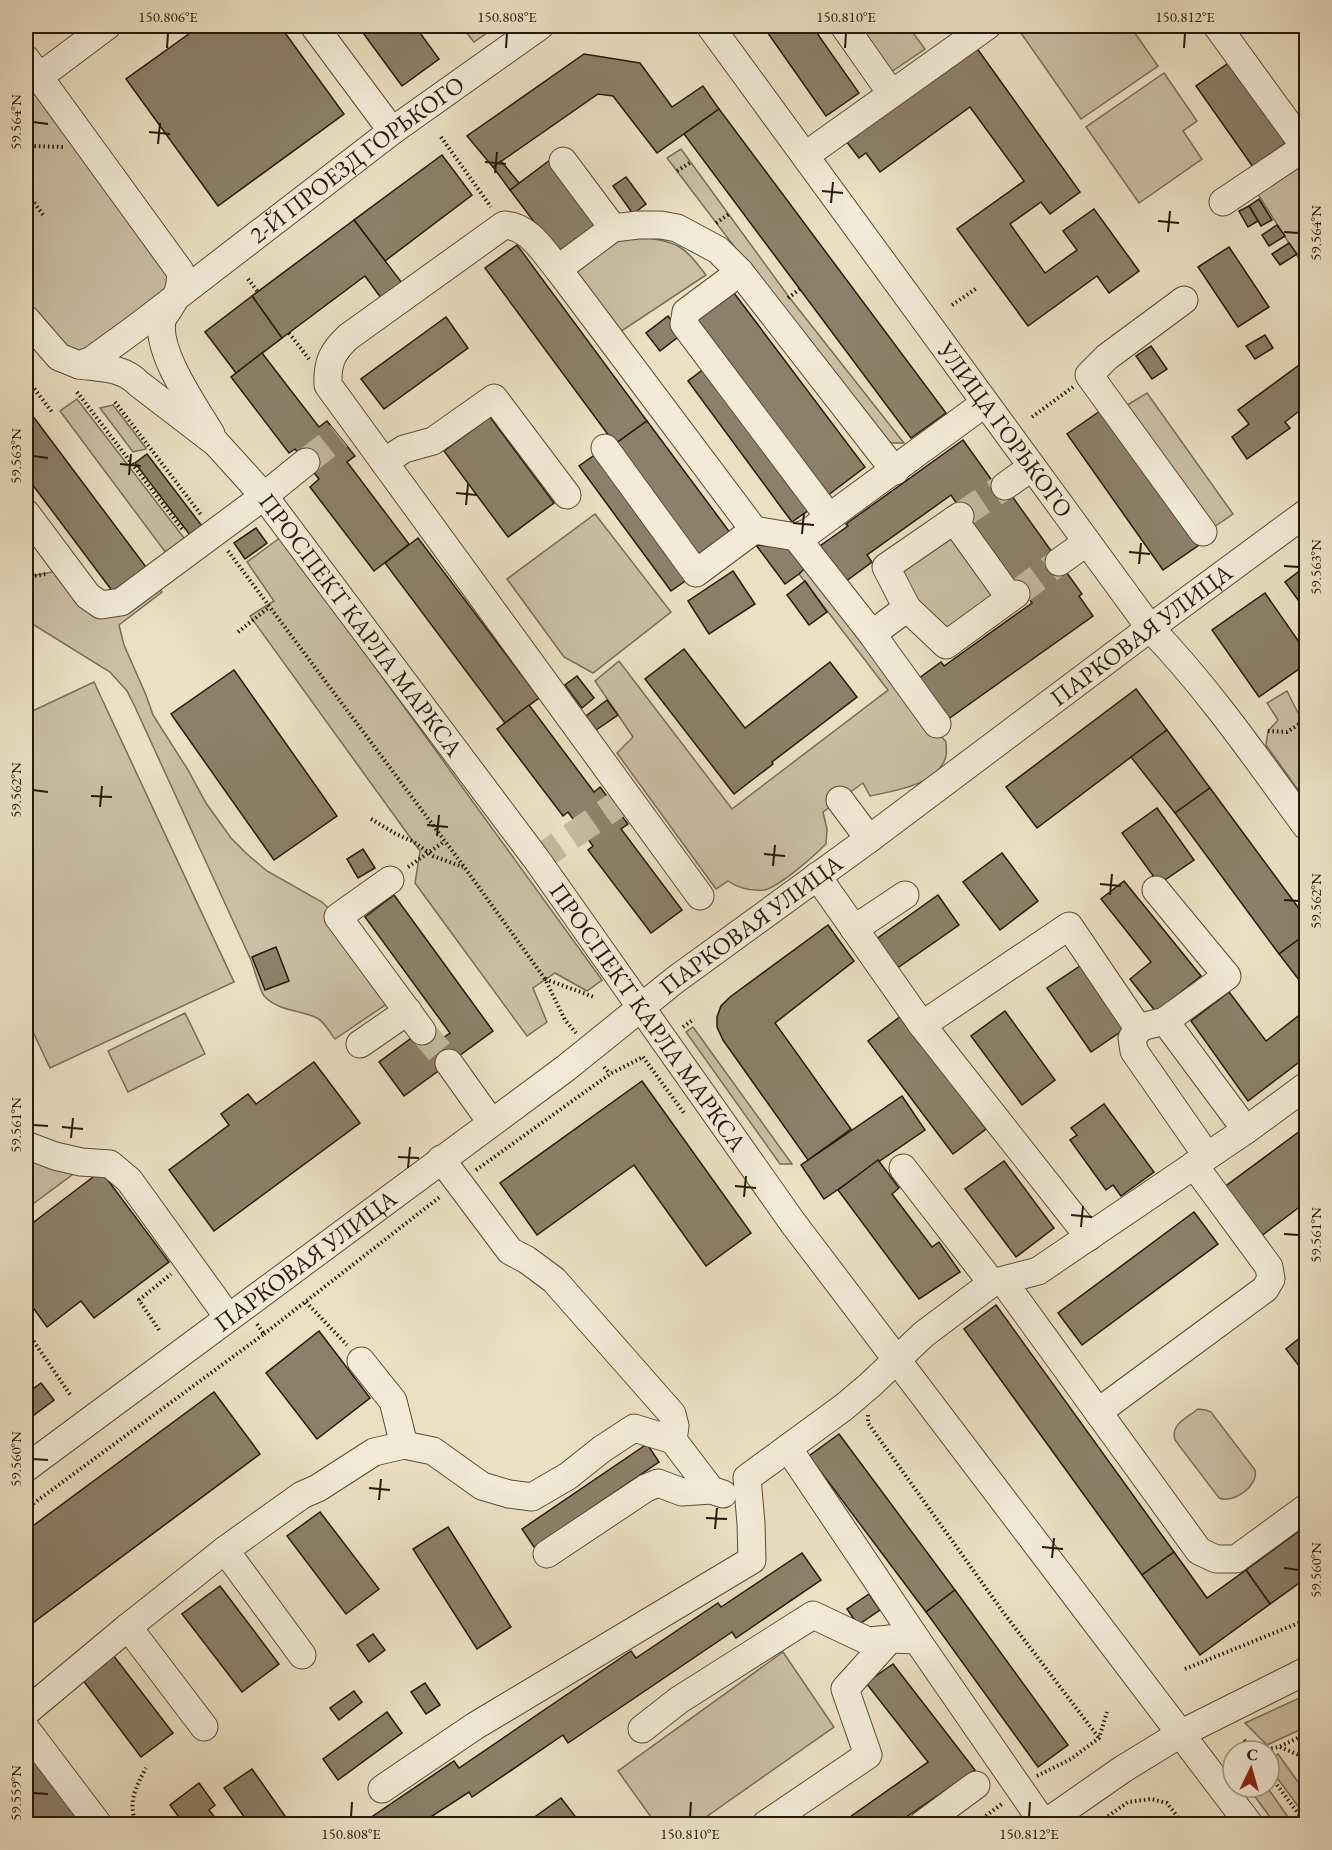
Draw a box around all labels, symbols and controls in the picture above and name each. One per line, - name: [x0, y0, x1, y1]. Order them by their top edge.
- text: 150.806°E: [138, 7, 198, 26]
- text: 150.808°E: [477, 7, 537, 26]
- text: 150.810°E: [816, 7, 876, 26]
- text: 150.812°E: [1155, 7, 1215, 26]
- street label: 2-Й ПРОЕЗД ГОРЬКОГО: [243, 69, 470, 250]
- text: 59.564°N: [6, 94, 25, 150]
- text: 59.564°N: [1306, 205, 1325, 261]
- street label: УЛИЦА ГОРЬКОГО: [930, 335, 1080, 523]
- text: 59.563°N: [6, 428, 25, 484]
- street label: ПРОСПЕКТ КАРЛА МАРКСА: [252, 487, 470, 763]
- text: 59.563°N: [1306, 539, 1325, 595]
- street label: ПАРКОВАЯ УЛИЦА: [1043, 556, 1239, 713]
- text: 59.562°N: [6, 762, 25, 818]
- street label: ПАРКОВАЯ УЛИЦА: [653, 847, 849, 1002]
- text: 59.562°N: [1306, 873, 1325, 929]
- street label: ПРОСПЕКТ КАРЛА МАРКСА: [543, 876, 754, 1157]
- text: 59.561°N: [6, 1097, 25, 1153]
- street label: ПАРКОВАЯ УЛИЦА: [208, 1182, 403, 1338]
- text: 59.561°N: [1306, 1207, 1325, 1263]
- text: 59.560°N: [6, 1431, 25, 1487]
- text: 59.560°N: [1306, 1542, 1325, 1598]
- north arrow: [1221, 1739, 1281, 1799]
- text: С: [1246, 1744, 1259, 1766]
- text: 59.559°N: [6, 1765, 25, 1821]
- text: 150.808°E: [321, 1824, 381, 1843]
- text: 150.810°E: [660, 1824, 720, 1843]
- text: 150.812°E: [999, 1824, 1059, 1843]

